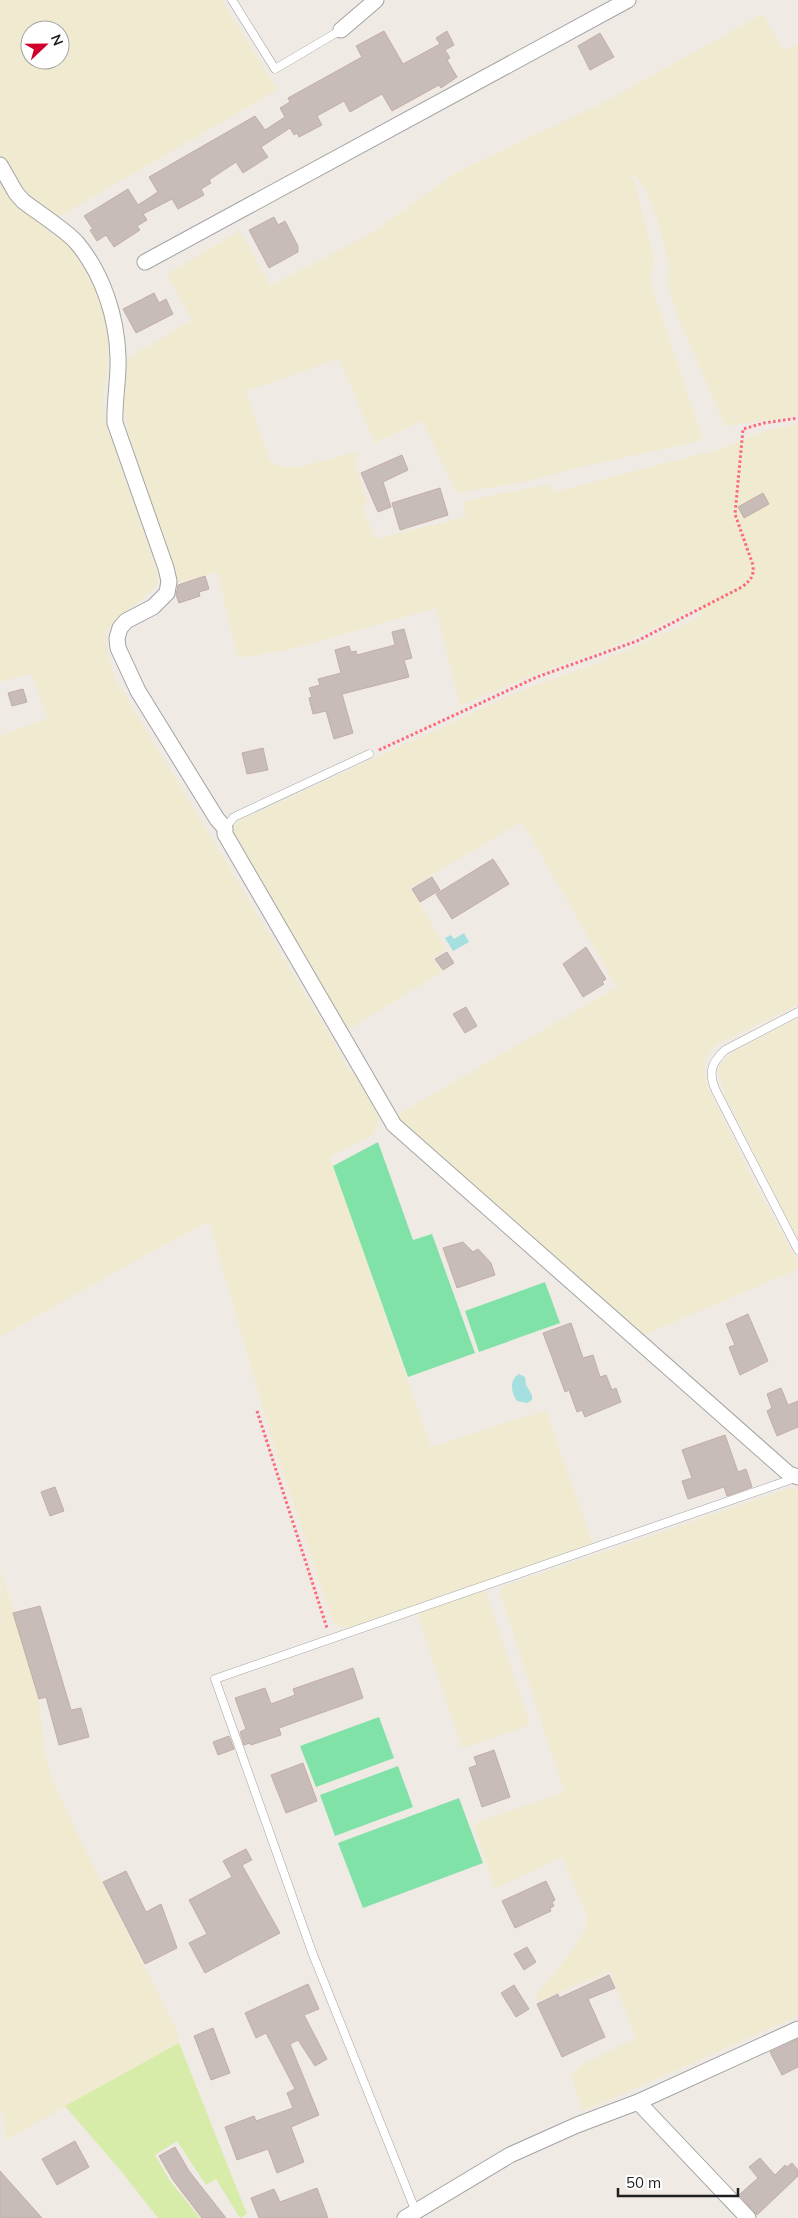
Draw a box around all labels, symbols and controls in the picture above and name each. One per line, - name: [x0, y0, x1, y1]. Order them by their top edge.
- north arrow: [20, 20, 70, 70]
- text: N: [47, 32, 67, 48]
- scale bar: [618, 2166, 738, 2198]
- text: 50 m: [626, 2173, 661, 2192]

